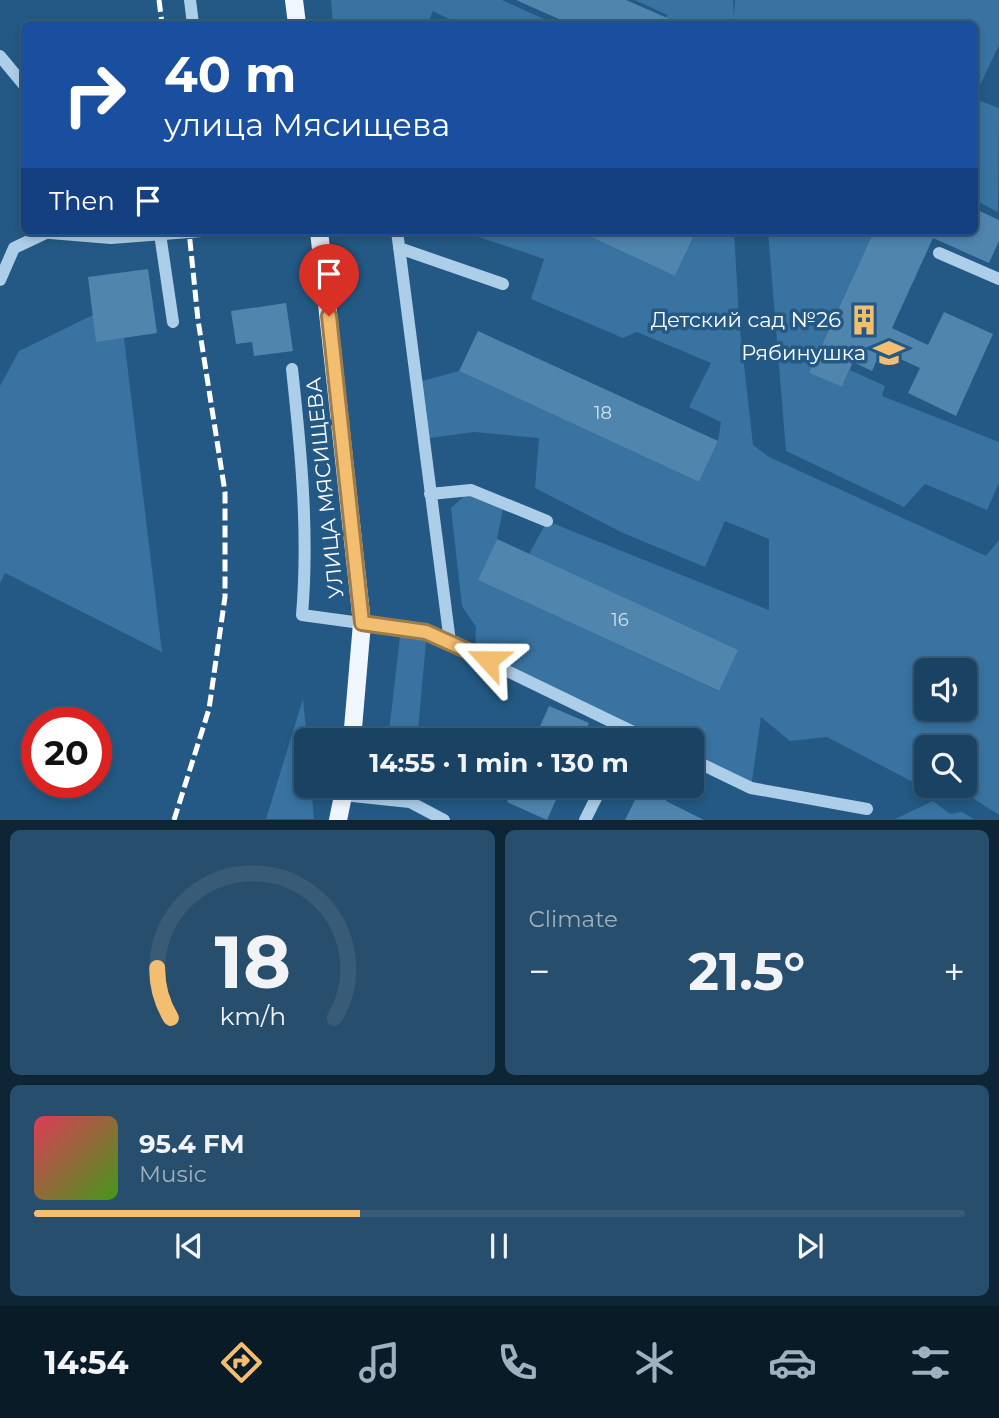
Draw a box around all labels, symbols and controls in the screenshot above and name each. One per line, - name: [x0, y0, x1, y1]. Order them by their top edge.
- text: 40 m: [164, 45, 296, 104]
- icon: right: [49, 49, 140, 140]
- text: улица Мясищева: [164, 105, 450, 144]
- icon: arrive: [129, 182, 167, 220]
- text: Then: [49, 185, 115, 217]
- pin: [299, 244, 359, 316]
- icon: arrive: [310, 255, 348, 293]
- building icon: Детский сад №26: [847, 303, 881, 337]
- place label: Детский сад №26: [651, 307, 841, 332]
- school or university icon: Рябинушка: [872, 336, 906, 370]
- place label: Рябинушка: [741, 340, 866, 365]
- street label: УЛИЦА МЯСИЩЕВА: [300, 376, 349, 600]
- house number: 18: [594, 402, 612, 424]
- house number: 16: [611, 609, 629, 631]
- position arrow: [451, 623, 525, 697]
- map controls: [914, 658, 977, 798]
- button: sound: [914, 658, 977, 721]
- speed limit sign: 20: [21, 707, 112, 798]
- button: search: [914, 735, 977, 798]
- text: 14:55 · 1 min · 130 m: [369, 747, 629, 779]
- text: Climate: [529, 905, 618, 933]
- text: 18: [214, 919, 291, 1007]
- text: 21.5°: [688, 940, 805, 1003]
- text: −: [529, 948, 550, 995]
- text: +: [943, 948, 965, 995]
- text: km/h: [219, 1001, 286, 1031]
- text: 95.4 FM: [139, 1128, 245, 1160]
- text: Music: [139, 1160, 207, 1188]
- icon: previous: [170, 1227, 208, 1265]
- icon: pause: [480, 1227, 518, 1265]
- icon: next: [791, 1227, 829, 1265]
- icon: directions: [217, 1338, 266, 1387]
- icon: music: [355, 1338, 404, 1387]
- icon: phone: [493, 1338, 542, 1387]
- icon: climate: [630, 1338, 679, 1387]
- icon: car: [768, 1338, 817, 1387]
- icon: filters: [906, 1338, 955, 1387]
- text: 14:54: [44, 1343, 129, 1382]

